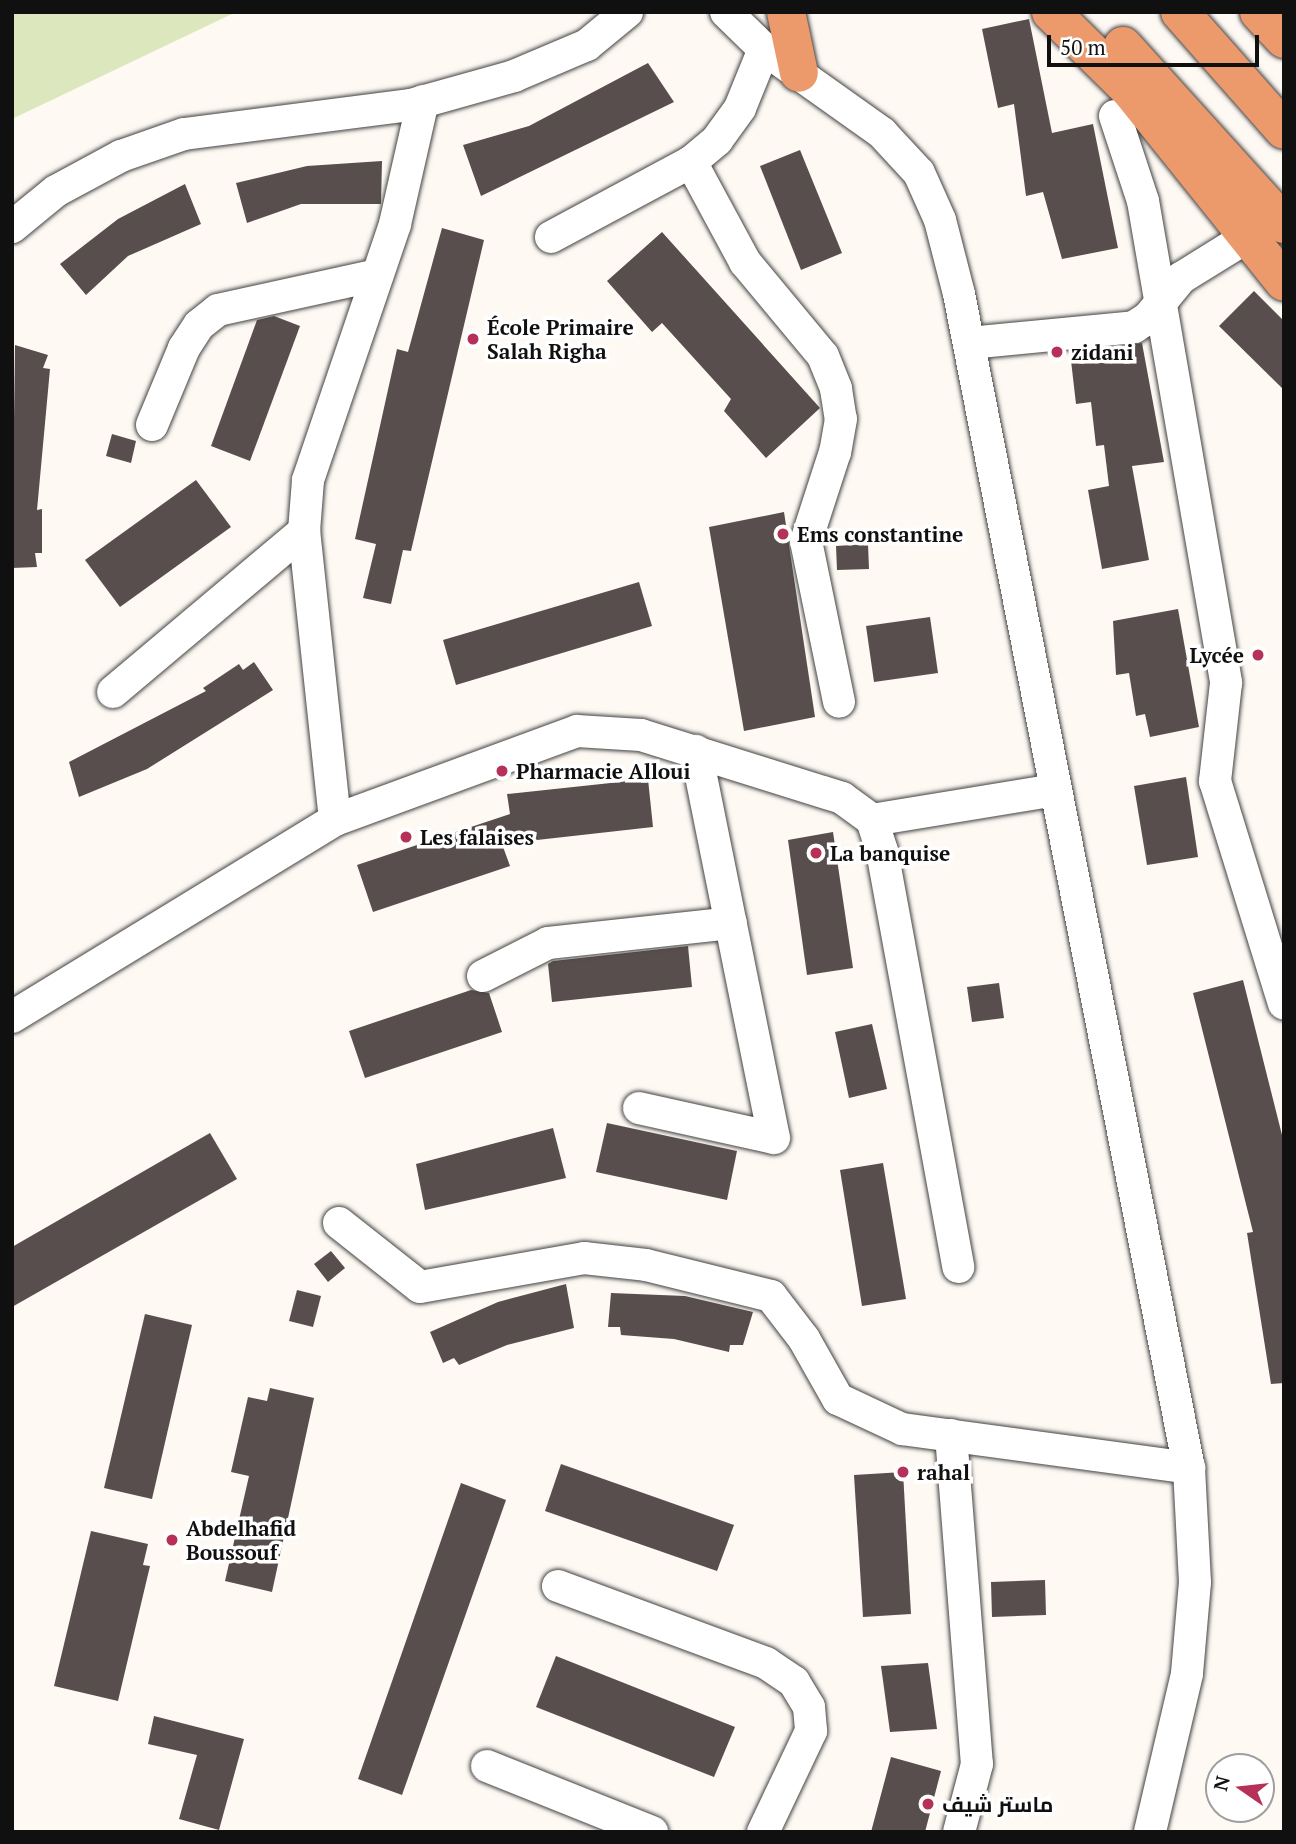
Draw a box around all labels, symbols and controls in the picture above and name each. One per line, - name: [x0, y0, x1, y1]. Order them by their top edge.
- scale bar: [1051, 21, 1263, 65]
- text: 50 m: [1060, 33, 1106, 61]
- place label: École Primaire Salah Righa: [487, 314, 634, 364]
- marker: École Primaire Salah Righa: [465, 331, 481, 347]
- place label: zidani: [1071, 339, 1134, 365]
- marker: zidani: [1049, 344, 1065, 360]
- place label: Ems constantine: [797, 521, 963, 547]
- marker: Ems constantine: [775, 526, 791, 542]
- place label: Lycée: [1190, 642, 1244, 668]
- marker: Lycée: [1250, 647, 1266, 663]
- place label: Pharmacie Alloui: [516, 758, 691, 784]
- marker: Pharmacie Alloui: [494, 763, 510, 779]
- place label: Les falaises: [420, 824, 534, 850]
- marker: Les falaises: [398, 829, 414, 845]
- place label: La banquise: [830, 840, 950, 866]
- marker: La banquise: [808, 845, 824, 861]
- place label: rahal: [917, 1459, 970, 1485]
- marker: rahal: [895, 1464, 911, 1480]
- place label: Abdelhafid Boussouf: [186, 1515, 296, 1565]
- marker: Abdelhafid Boussouf: [164, 1532, 180, 1548]
- north arrow: [1205, 1753, 1275, 1823]
- text: N: [1207, 1773, 1235, 1793]
- place label: ماستر شيف: [942, 1791, 1053, 1817]
- marker: ماستر شيف: [920, 1796, 936, 1812]

